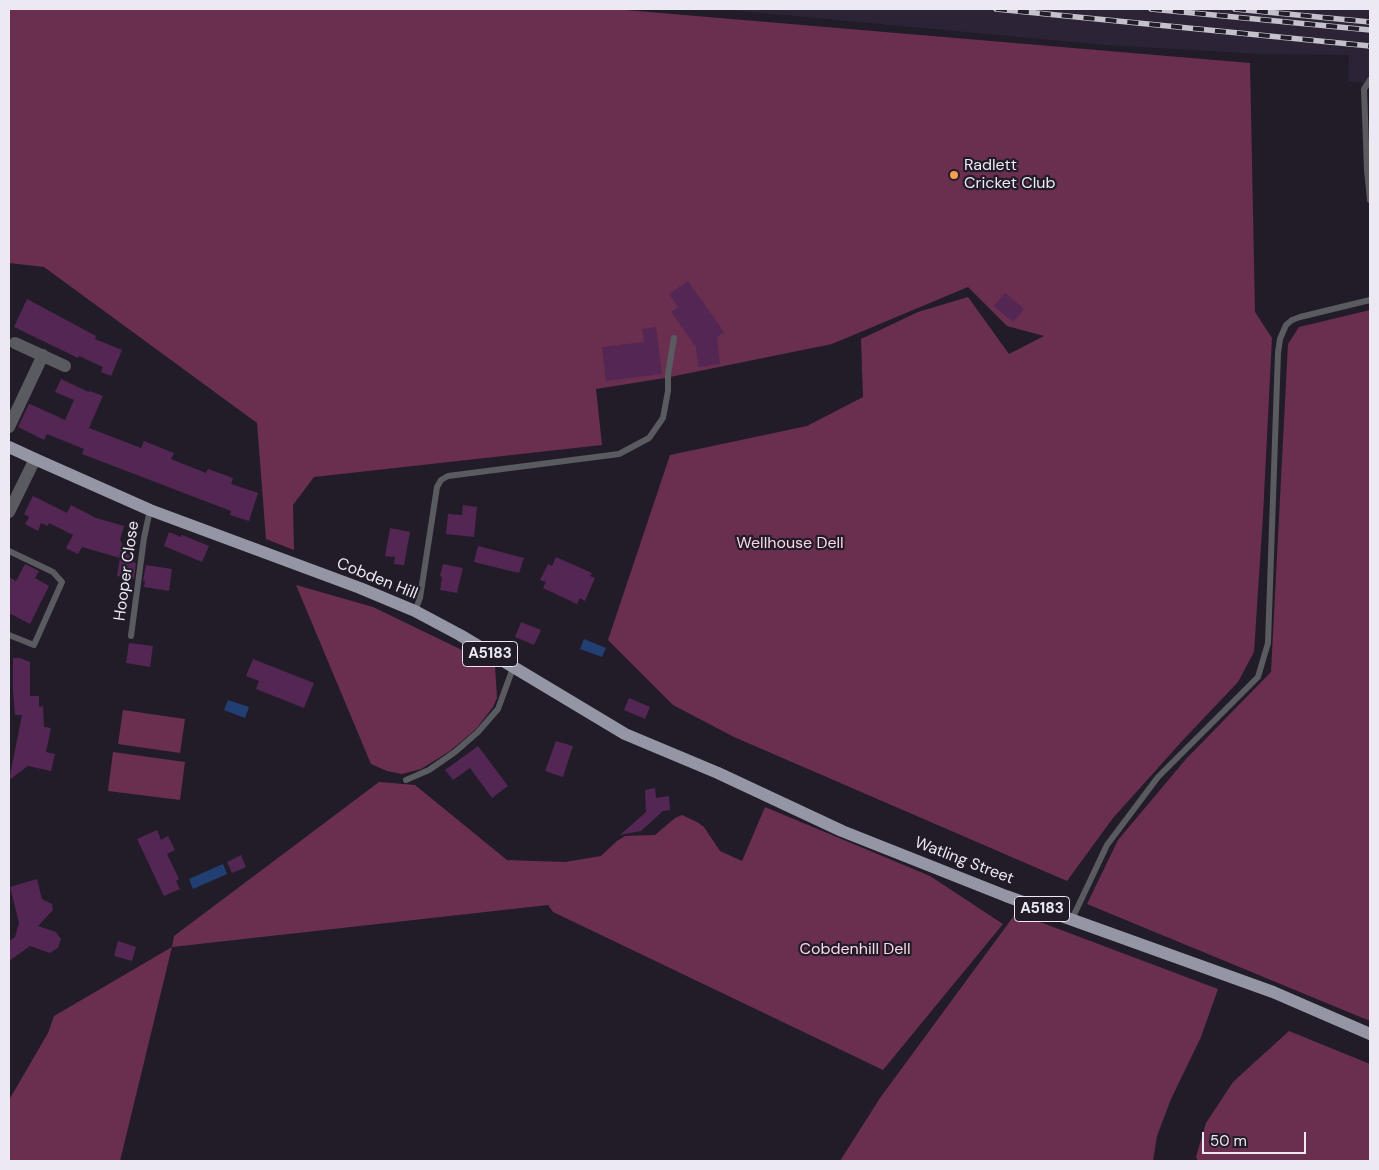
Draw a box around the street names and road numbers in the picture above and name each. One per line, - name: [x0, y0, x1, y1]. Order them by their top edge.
- street label: Hooper Close: [110, 520, 144, 622]
- street label: Cobden Hill: [334, 554, 420, 604]
- road number: A5183: [462, 642, 518, 666]
- street label: Watling Street: [912, 833, 1016, 889]
- road number: A5183: [1014, 896, 1070, 922]

